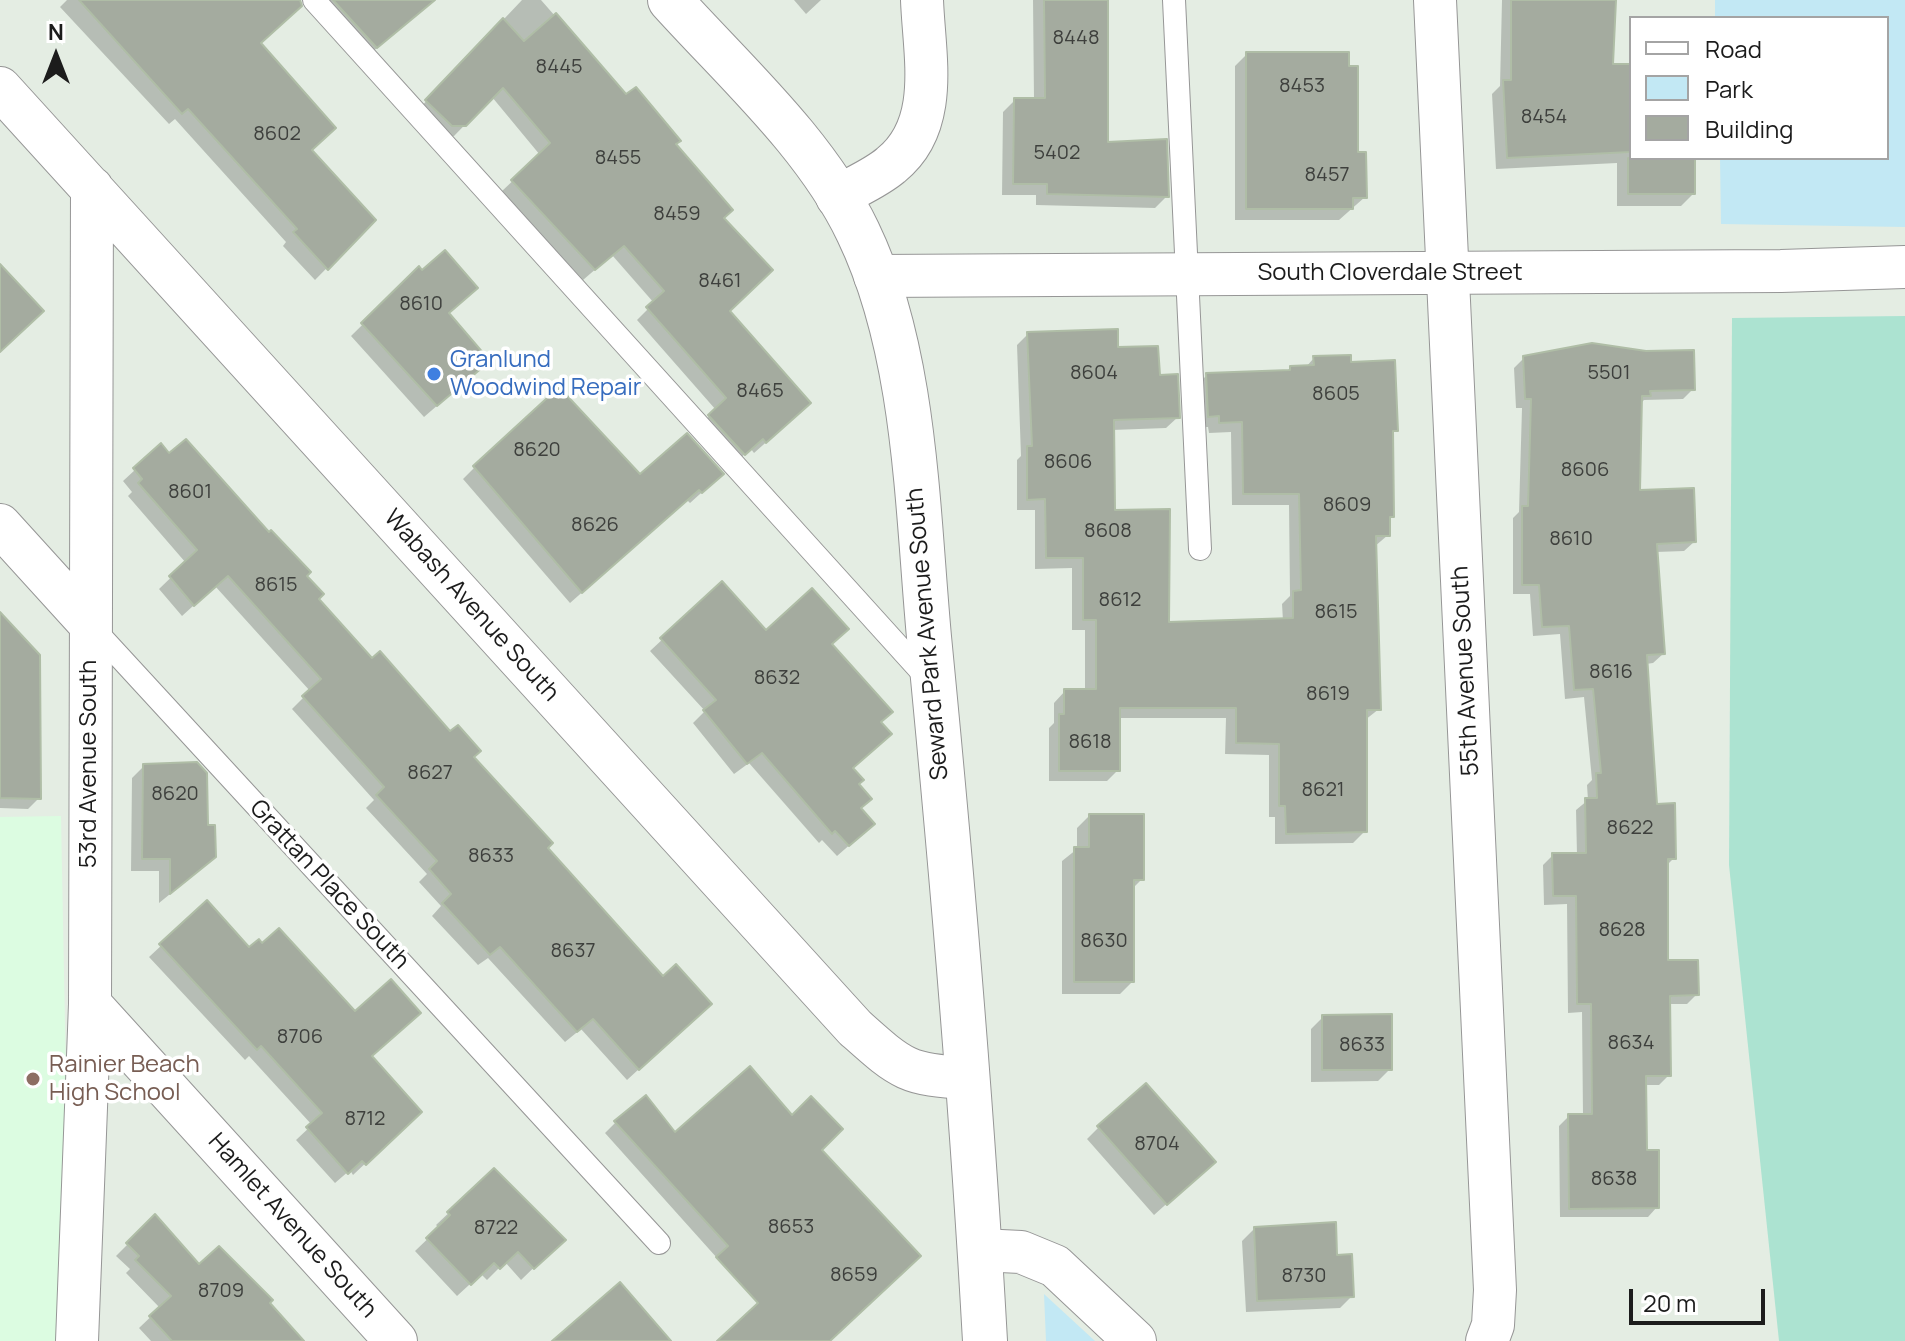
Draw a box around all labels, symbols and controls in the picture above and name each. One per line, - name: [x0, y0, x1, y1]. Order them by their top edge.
- north arrow: [16, 16, 96, 96]
- legend: [1629, 16, 1889, 160]
- text: N: [48, 17, 64, 47]
- house number: 8448: [1053, 26, 1099, 50]
- text: Road: [1705, 32, 1762, 65]
- house number: 8445: [536, 55, 582, 79]
- text: Park: [1705, 72, 1753, 105]
- house number: 8453: [1279, 74, 1325, 98]
- house number: 8454: [1521, 105, 1567, 129]
- text: Building: [1705, 112, 1793, 145]
- house number: 8602: [253, 122, 301, 146]
- house number: 5402: [1034, 141, 1080, 165]
- house number: 8455: [595, 146, 641, 170]
- house number: 8457: [1305, 163, 1349, 187]
- house number: 8459: [653, 202, 701, 226]
- street label: South Cloverdale Street: [1257, 259, 1523, 287]
- house number: 8461: [698, 269, 742, 293]
- house number: 8610: [399, 292, 443, 316]
- place label: Granlund Woodwind Repair: [450, 346, 641, 402]
- house number: 8604: [1070, 361, 1118, 385]
- house number: 5501: [1587, 361, 1631, 385]
- marker: Granlund Woodwind Repair: [425, 365, 443, 383]
- house number: 8465: [736, 379, 784, 403]
- house number: 8605: [1312, 382, 1360, 406]
- house number: 8620: [513, 438, 561, 462]
- house number: 8606: [1044, 450, 1092, 474]
- house number: 8606: [1561, 458, 1609, 482]
- house number: 8601: [168, 480, 212, 504]
- street label: Seward Park Avenue South: [901, 487, 955, 781]
- house number: 8609: [1323, 493, 1371, 517]
- street label: Wabash Avenue South: [377, 504, 565, 708]
- house number: 8626: [571, 513, 619, 537]
- house number: 8608: [1084, 519, 1132, 543]
- house number: 8610: [1549, 527, 1593, 551]
- street label: 55th Avenue South: [1446, 565, 1486, 777]
- house number: 8615: [254, 573, 298, 597]
- house number: 8612: [1099, 588, 1141, 612]
- house number: 8615: [1314, 600, 1358, 624]
- street label: 53rd Avenue South: [75, 660, 103, 868]
- house number: 8616: [1589, 660, 1633, 684]
- house number: 8632: [754, 666, 800, 690]
- house number: 8619: [1306, 682, 1350, 706]
- house number: 8618: [1068, 730, 1112, 754]
- house number: 8627: [407, 761, 453, 785]
- house number: 8621: [1301, 778, 1345, 802]
- house number: 8620: [151, 782, 199, 806]
- street label: Grattan Place South: [243, 794, 415, 976]
- house number: 8622: [1607, 816, 1653, 840]
- house number: 8633: [468, 844, 514, 868]
- house number: 8628: [1598, 918, 1646, 942]
- house number: 8630: [1080, 929, 1128, 953]
- house number: 8637: [550, 939, 596, 963]
- house number: 8706: [277, 1025, 323, 1049]
- house number: 8634: [1608, 1031, 1654, 1055]
- house number: 8633: [1339, 1033, 1385, 1057]
- place label: Rainier Beach High School: [49, 1051, 200, 1107]
- marker: Rainier Beach High School: [24, 1070, 42, 1088]
- house number: 8712: [345, 1107, 385, 1131]
- street label: Hamlet Avenue South: [202, 1128, 382, 1324]
- house number: 8704: [1134, 1132, 1180, 1156]
- house number: 8638: [1591, 1167, 1637, 1191]
- house number: 8653: [768, 1215, 814, 1239]
- house number: 8722: [474, 1216, 518, 1240]
- house number: 8659: [830, 1263, 878, 1287]
- house number: 8730: [1282, 1264, 1326, 1288]
- scale bar: [1633, 1273, 1769, 1323]
- house number: 8709: [198, 1279, 244, 1303]
- text: 20 m: [1643, 1286, 1696, 1319]

